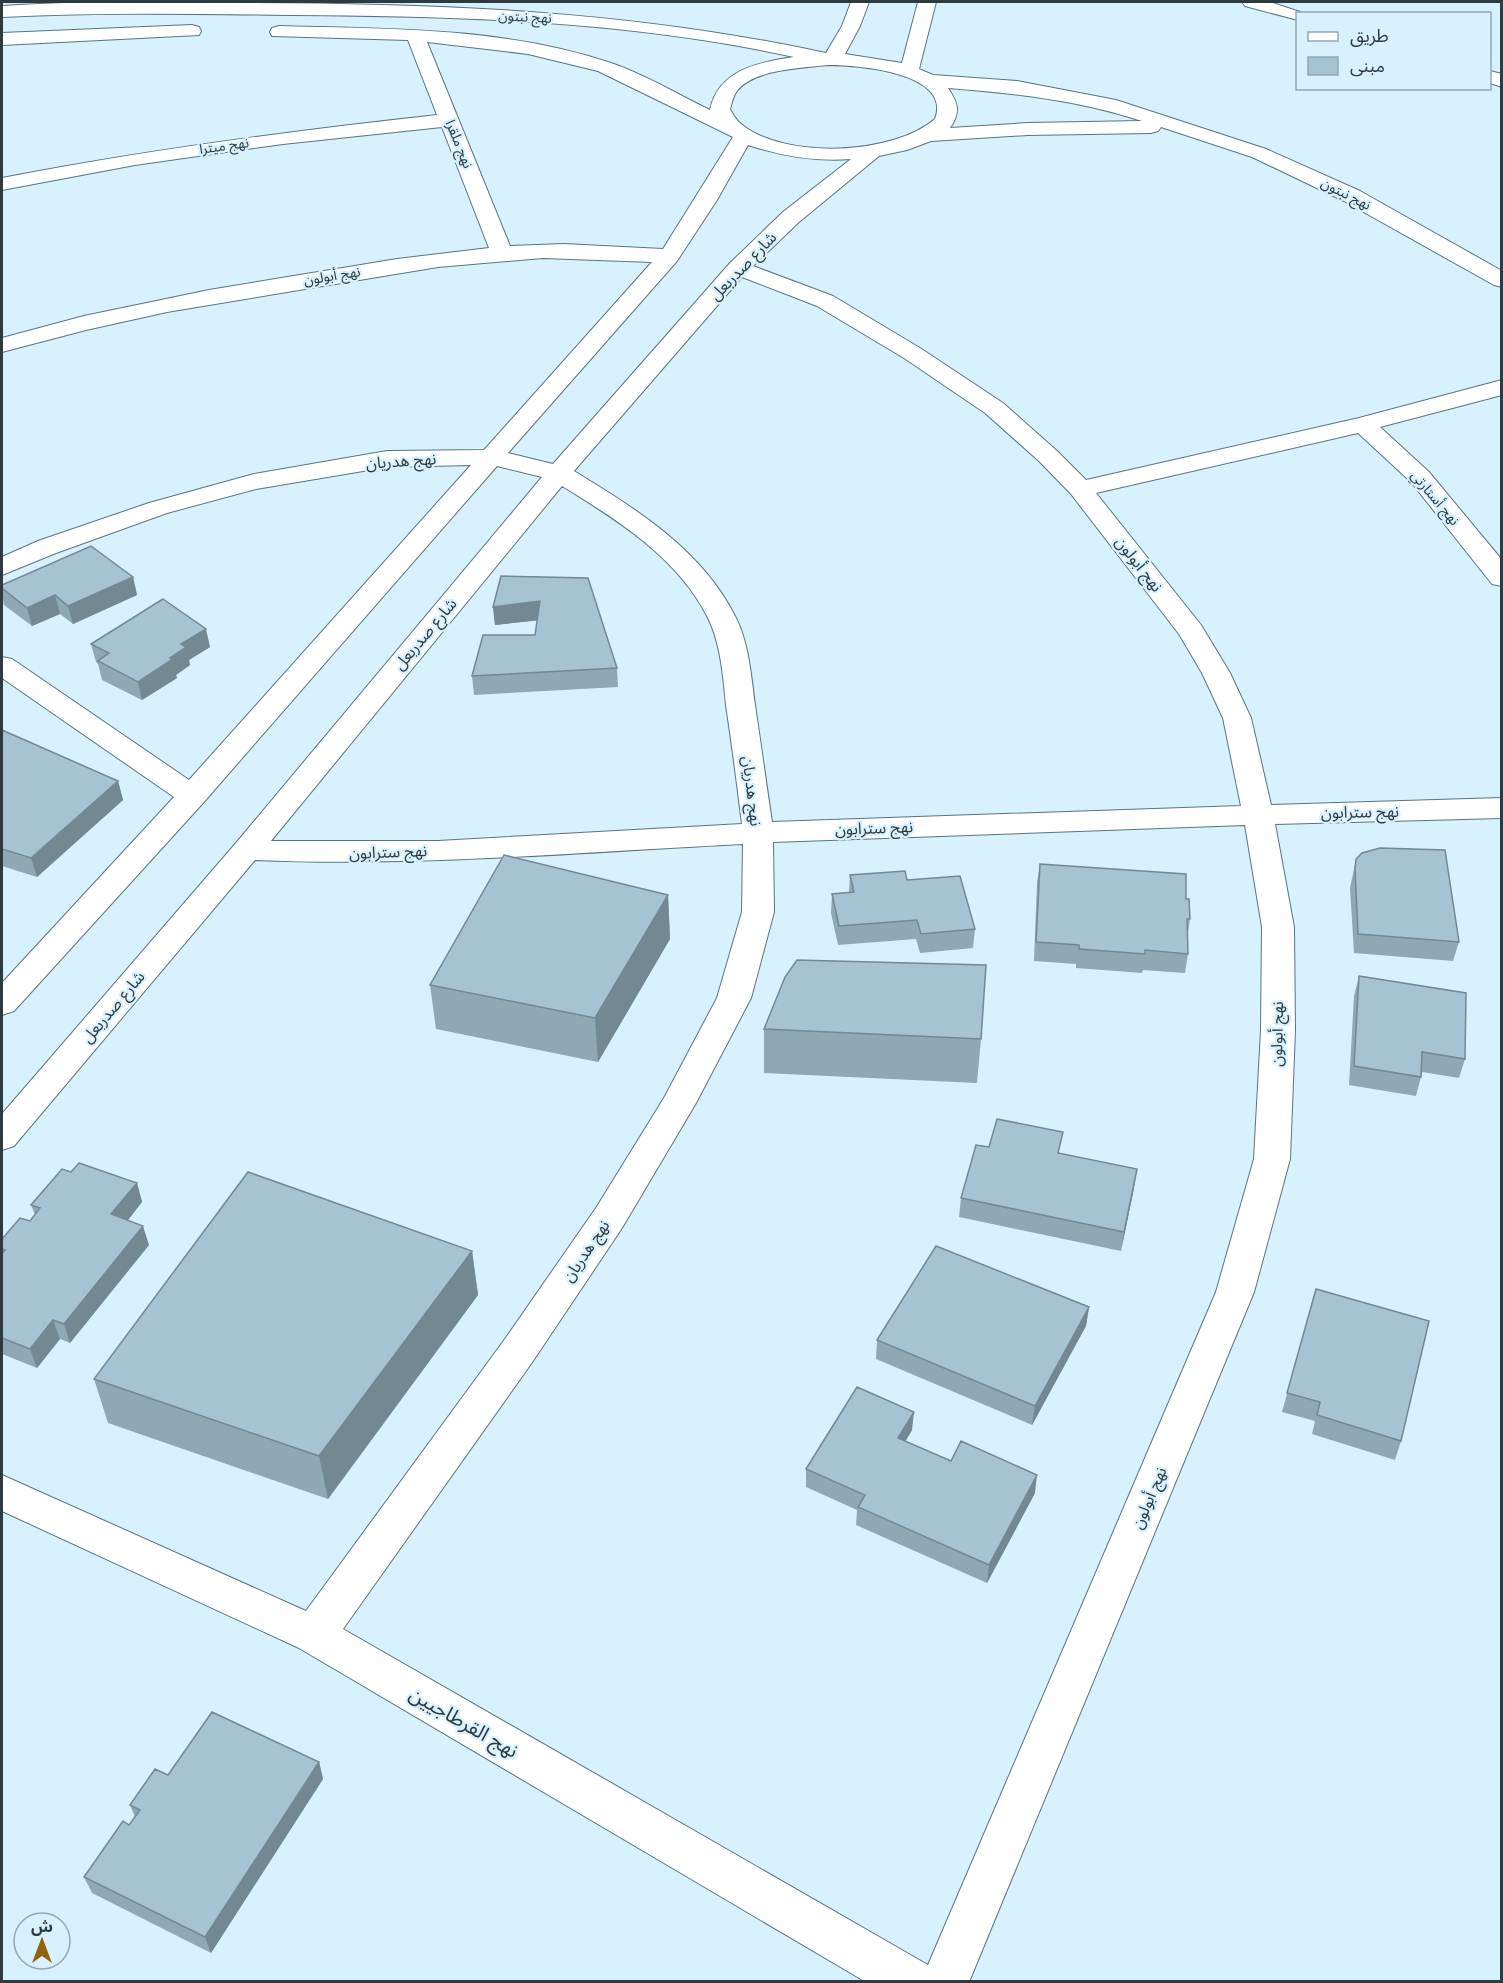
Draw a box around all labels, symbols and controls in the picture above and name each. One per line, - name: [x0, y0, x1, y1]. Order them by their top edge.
- street label: نهج نبتون: [498, 7, 552, 29]
- legend: [1296, 12, 1491, 90]
- text: طريق: [1350, 25, 1389, 47]
- text: مبنى: [1350, 55, 1385, 77]
- street label: نهج ملقرا: [440, 117, 476, 172]
- street label: نهج ميترا: [198, 134, 250, 160]
- street label: نهج نبتون: [1317, 174, 1374, 216]
- street label: شارع صدربعل: [706, 228, 783, 306]
- street label: نهج أبولون: [302, 262, 362, 291]
- street label: نهج هدريان: [365, 449, 437, 476]
- street label: نهج أستارتي: [1405, 467, 1464, 531]
- street label: نهج أبولون: [1109, 532, 1167, 597]
- street label: شارع صدربعل: [389, 594, 463, 676]
- street label: نهج هدريان: [735, 755, 766, 828]
- street label: نهج سترابون: [1321, 802, 1399, 825]
- street label: نهج سترابون: [835, 817, 913, 842]
- street label: نهج سترابون: [349, 841, 427, 866]
- street label: شارع صدربعل: [77, 967, 151, 1049]
- street label: نهج أبولون: [1267, 1001, 1290, 1067]
- street label: نهج هدريان: [558, 1216, 616, 1287]
- street label: نهج أبولون: [1127, 1464, 1173, 1533]
- street label: نهج القرطاجيين: [404, 1681, 523, 1765]
- north arrow: [12, 1911, 72, 1971]
- text: ش: [31, 1917, 53, 1936]

